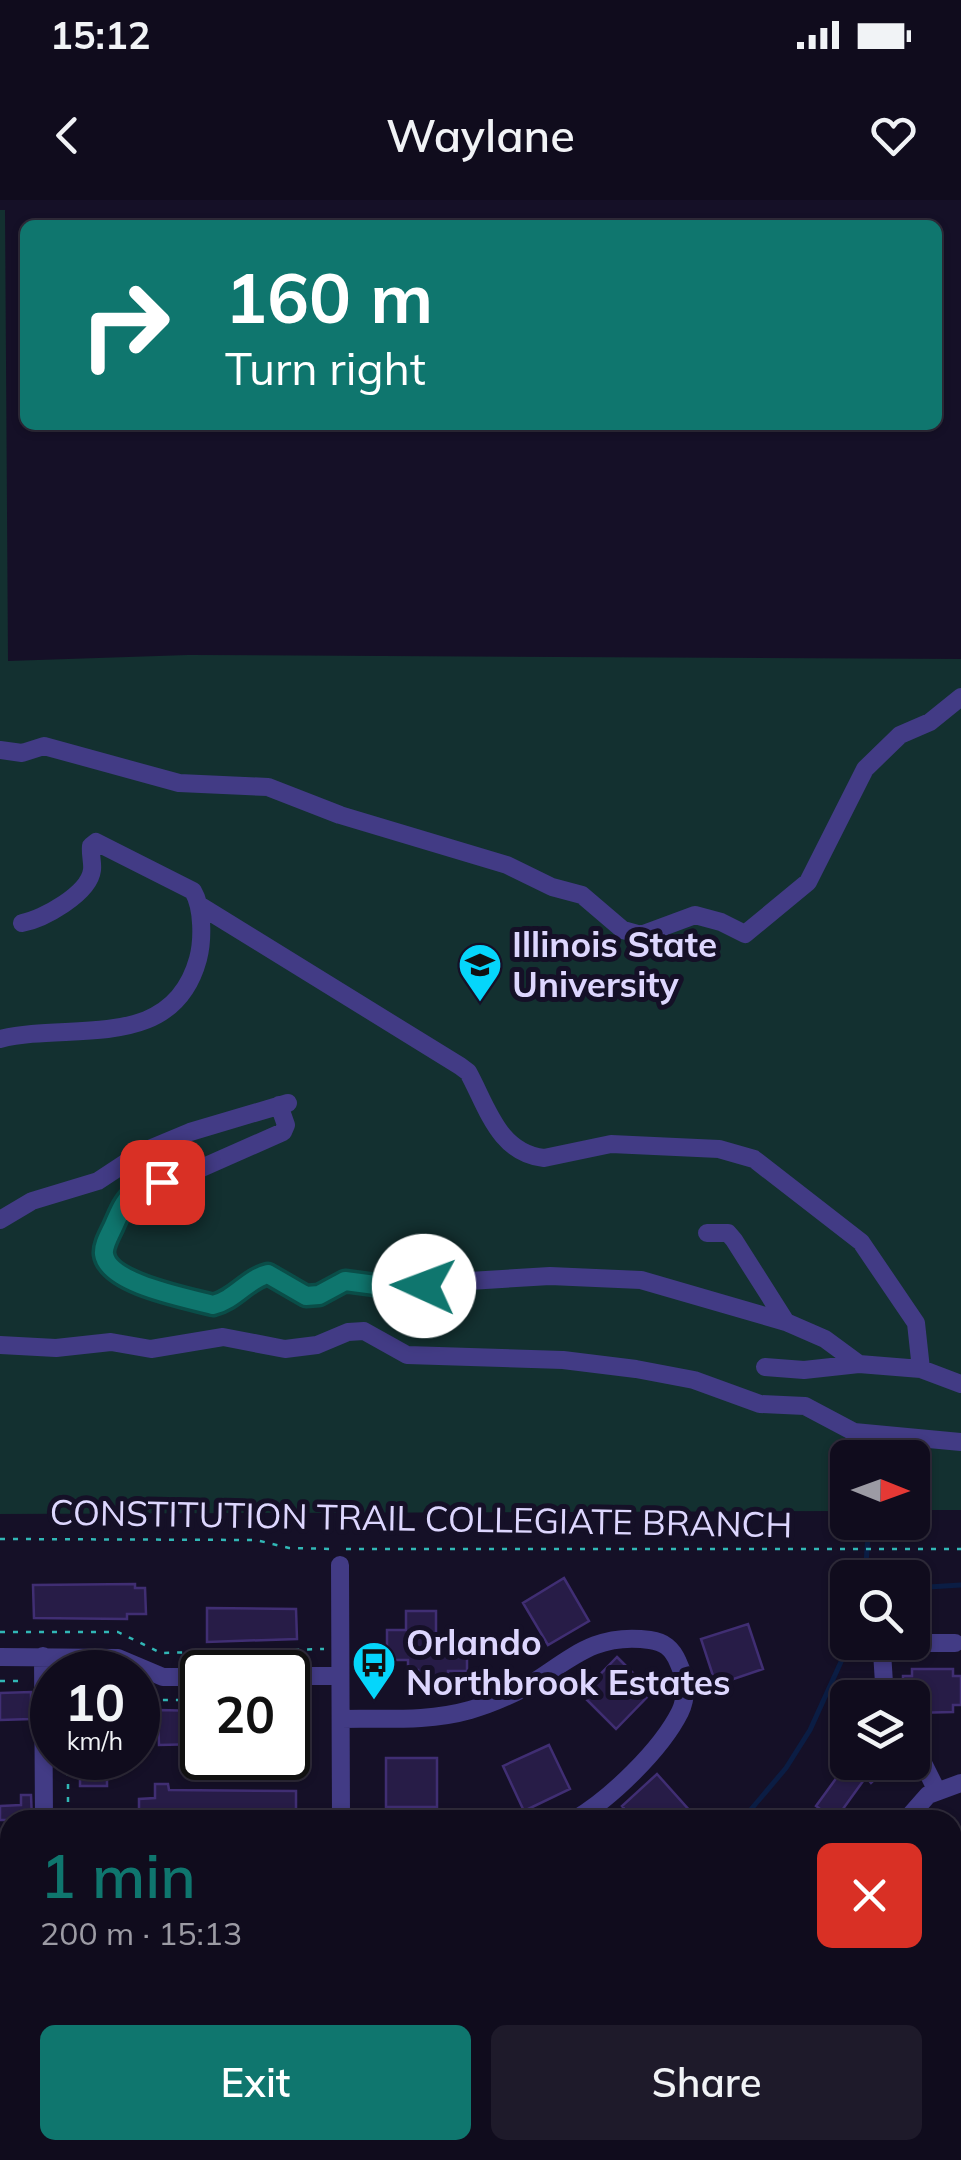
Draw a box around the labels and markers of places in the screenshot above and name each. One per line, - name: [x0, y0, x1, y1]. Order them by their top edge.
- place label: Illinois State University: [512, 922, 717, 1006]
- school or university icon: Illinois State University: [457, 942, 503, 1003]
- pin: [120, 1140, 205, 1225]
- place label: Orlando Northbrook Estates: [406, 1620, 731, 1704]
- bus stop icon: Orlando Northbrook Estates: [351, 1640, 397, 1701]

